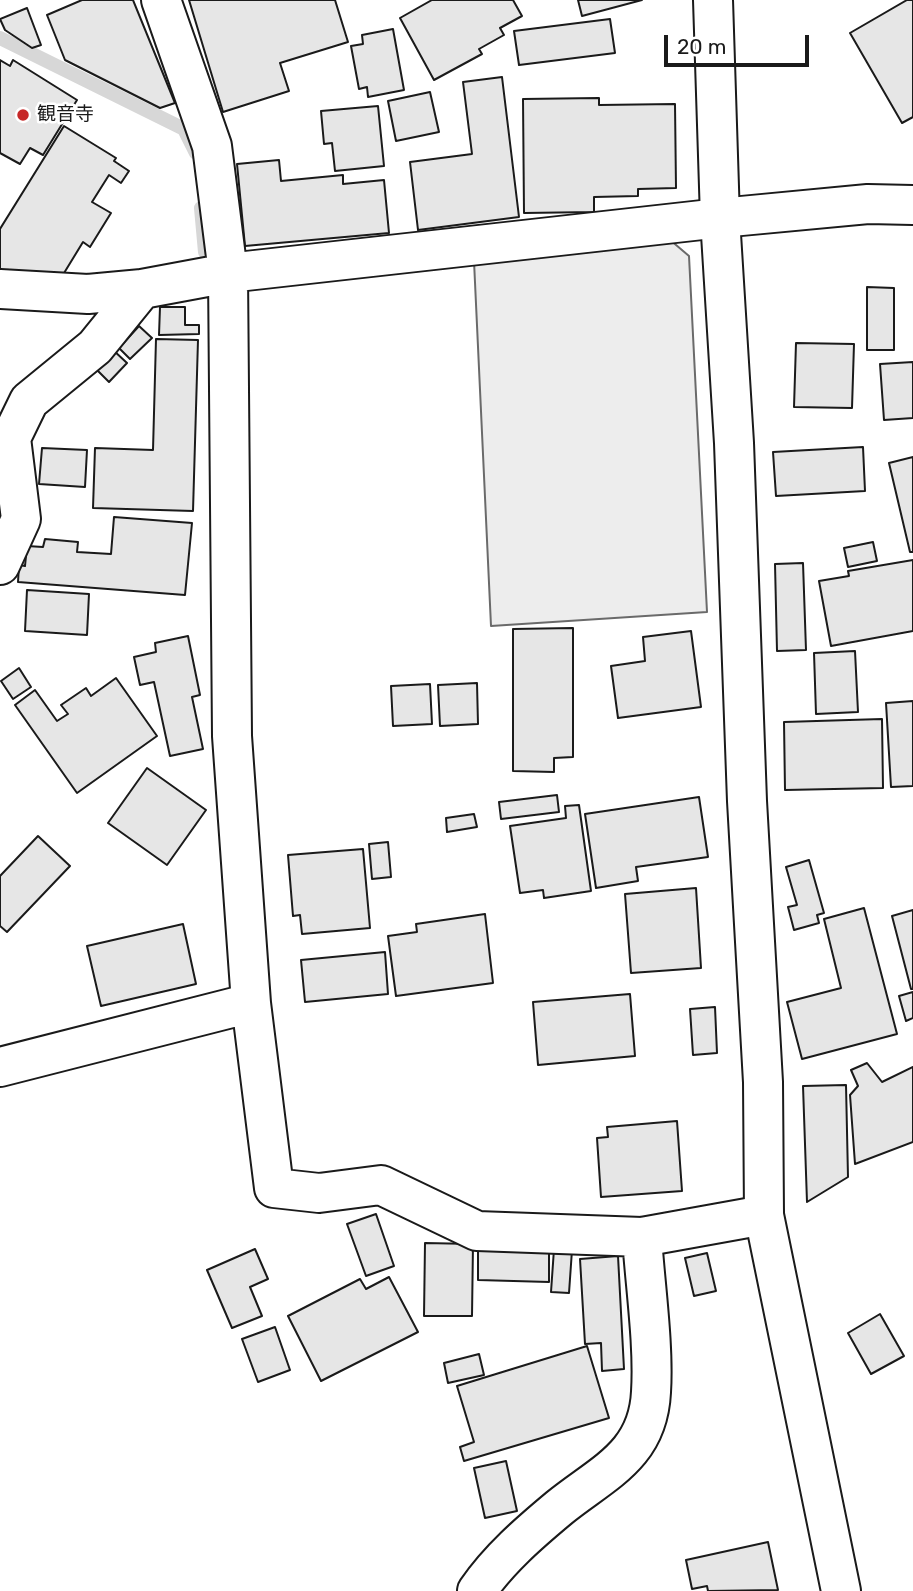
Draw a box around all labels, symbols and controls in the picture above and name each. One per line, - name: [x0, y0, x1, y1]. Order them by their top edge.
- scale bar: [668, 21, 813, 65]
- text: 20 m: [677, 34, 726, 59]
- place label: 観音寺: [37, 104, 94, 126]
- marker: 観音寺: [15, 107, 31, 123]

